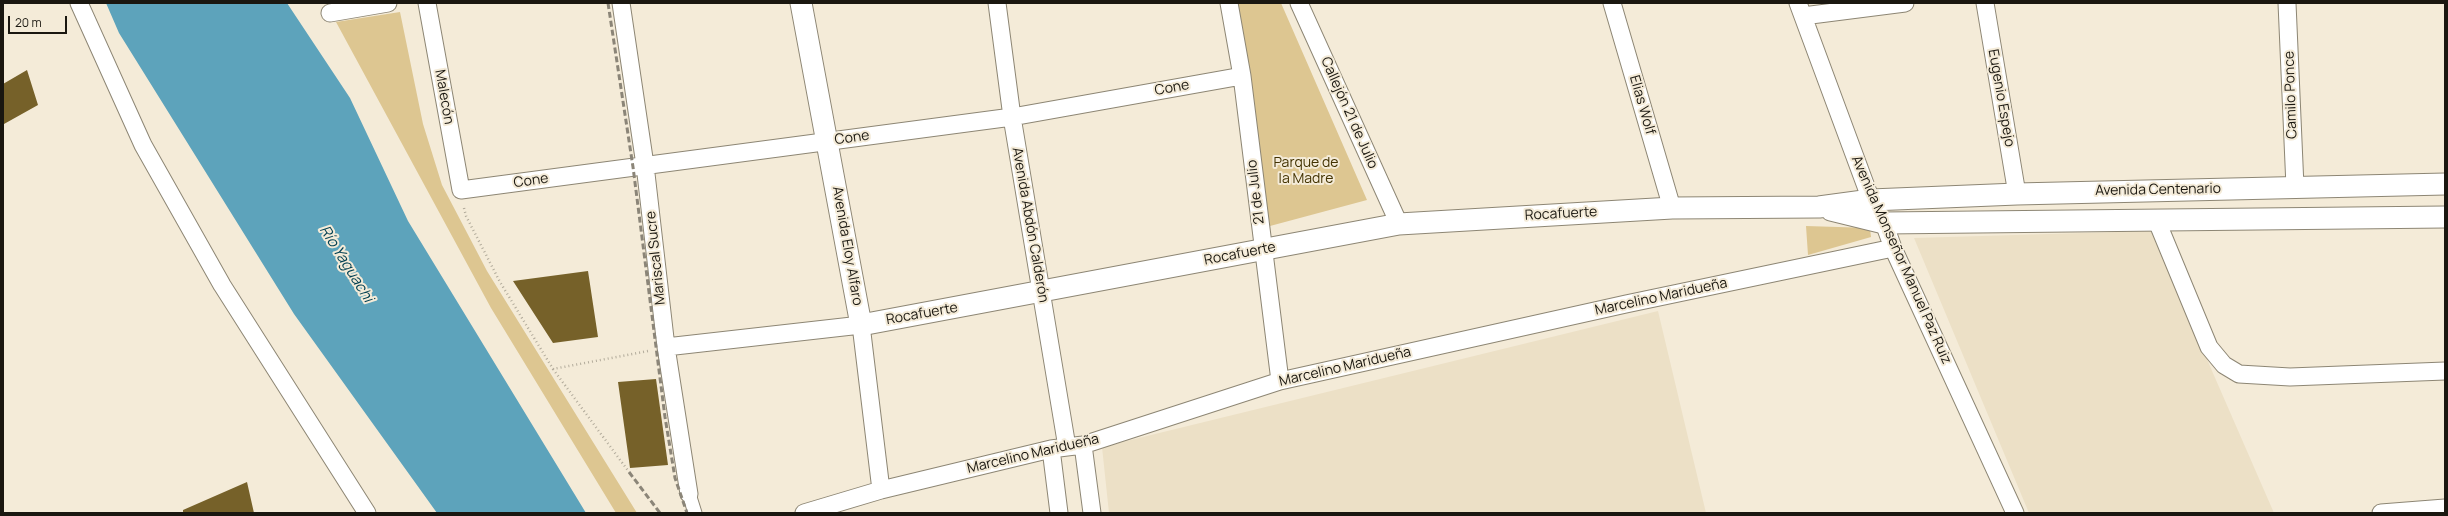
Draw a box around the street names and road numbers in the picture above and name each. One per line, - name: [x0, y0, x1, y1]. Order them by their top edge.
- street label: Eugenio Espejo: [1984, 48, 2018, 148]
- street label: Camilo Ponce: [2281, 51, 2301, 139]
- street label: Callejón 21 de Julio: [1317, 55, 1381, 171]
- street label: Malecón: [431, 68, 457, 126]
- street label: Elias Wolf: [1625, 73, 1659, 137]
- street label: Cone: [1153, 77, 1191, 99]
- street label: Cone: [834, 127, 870, 149]
- street label: Avenida Abdón Calderón: [1008, 146, 1052, 304]
- street label: Avenida Monseñor Manuel Paz Ruiz: [1847, 153, 1955, 367]
- street label: 21 de Julio: [1244, 159, 1268, 225]
- street label: Cone: [513, 170, 549, 192]
- street label: Avenida Centenario: [2095, 181, 2221, 199]
- street label: Avenida Eloy Alfaro: [828, 185, 866, 307]
- street label: Rocafuerte: [1524, 204, 1598, 224]
- street label: Mariscal Sucre: [643, 210, 669, 306]
- street label: Rocafuerte: [1203, 239, 1277, 269]
- street label: Marcelino Maridueña: [1593, 275, 1729, 319]
- street label: Rocafuerte: [885, 299, 959, 329]
- street label: Marcelino Maridueña: [1277, 344, 1413, 390]
- street label: Marcelino Maridueña: [965, 431, 1101, 477]

